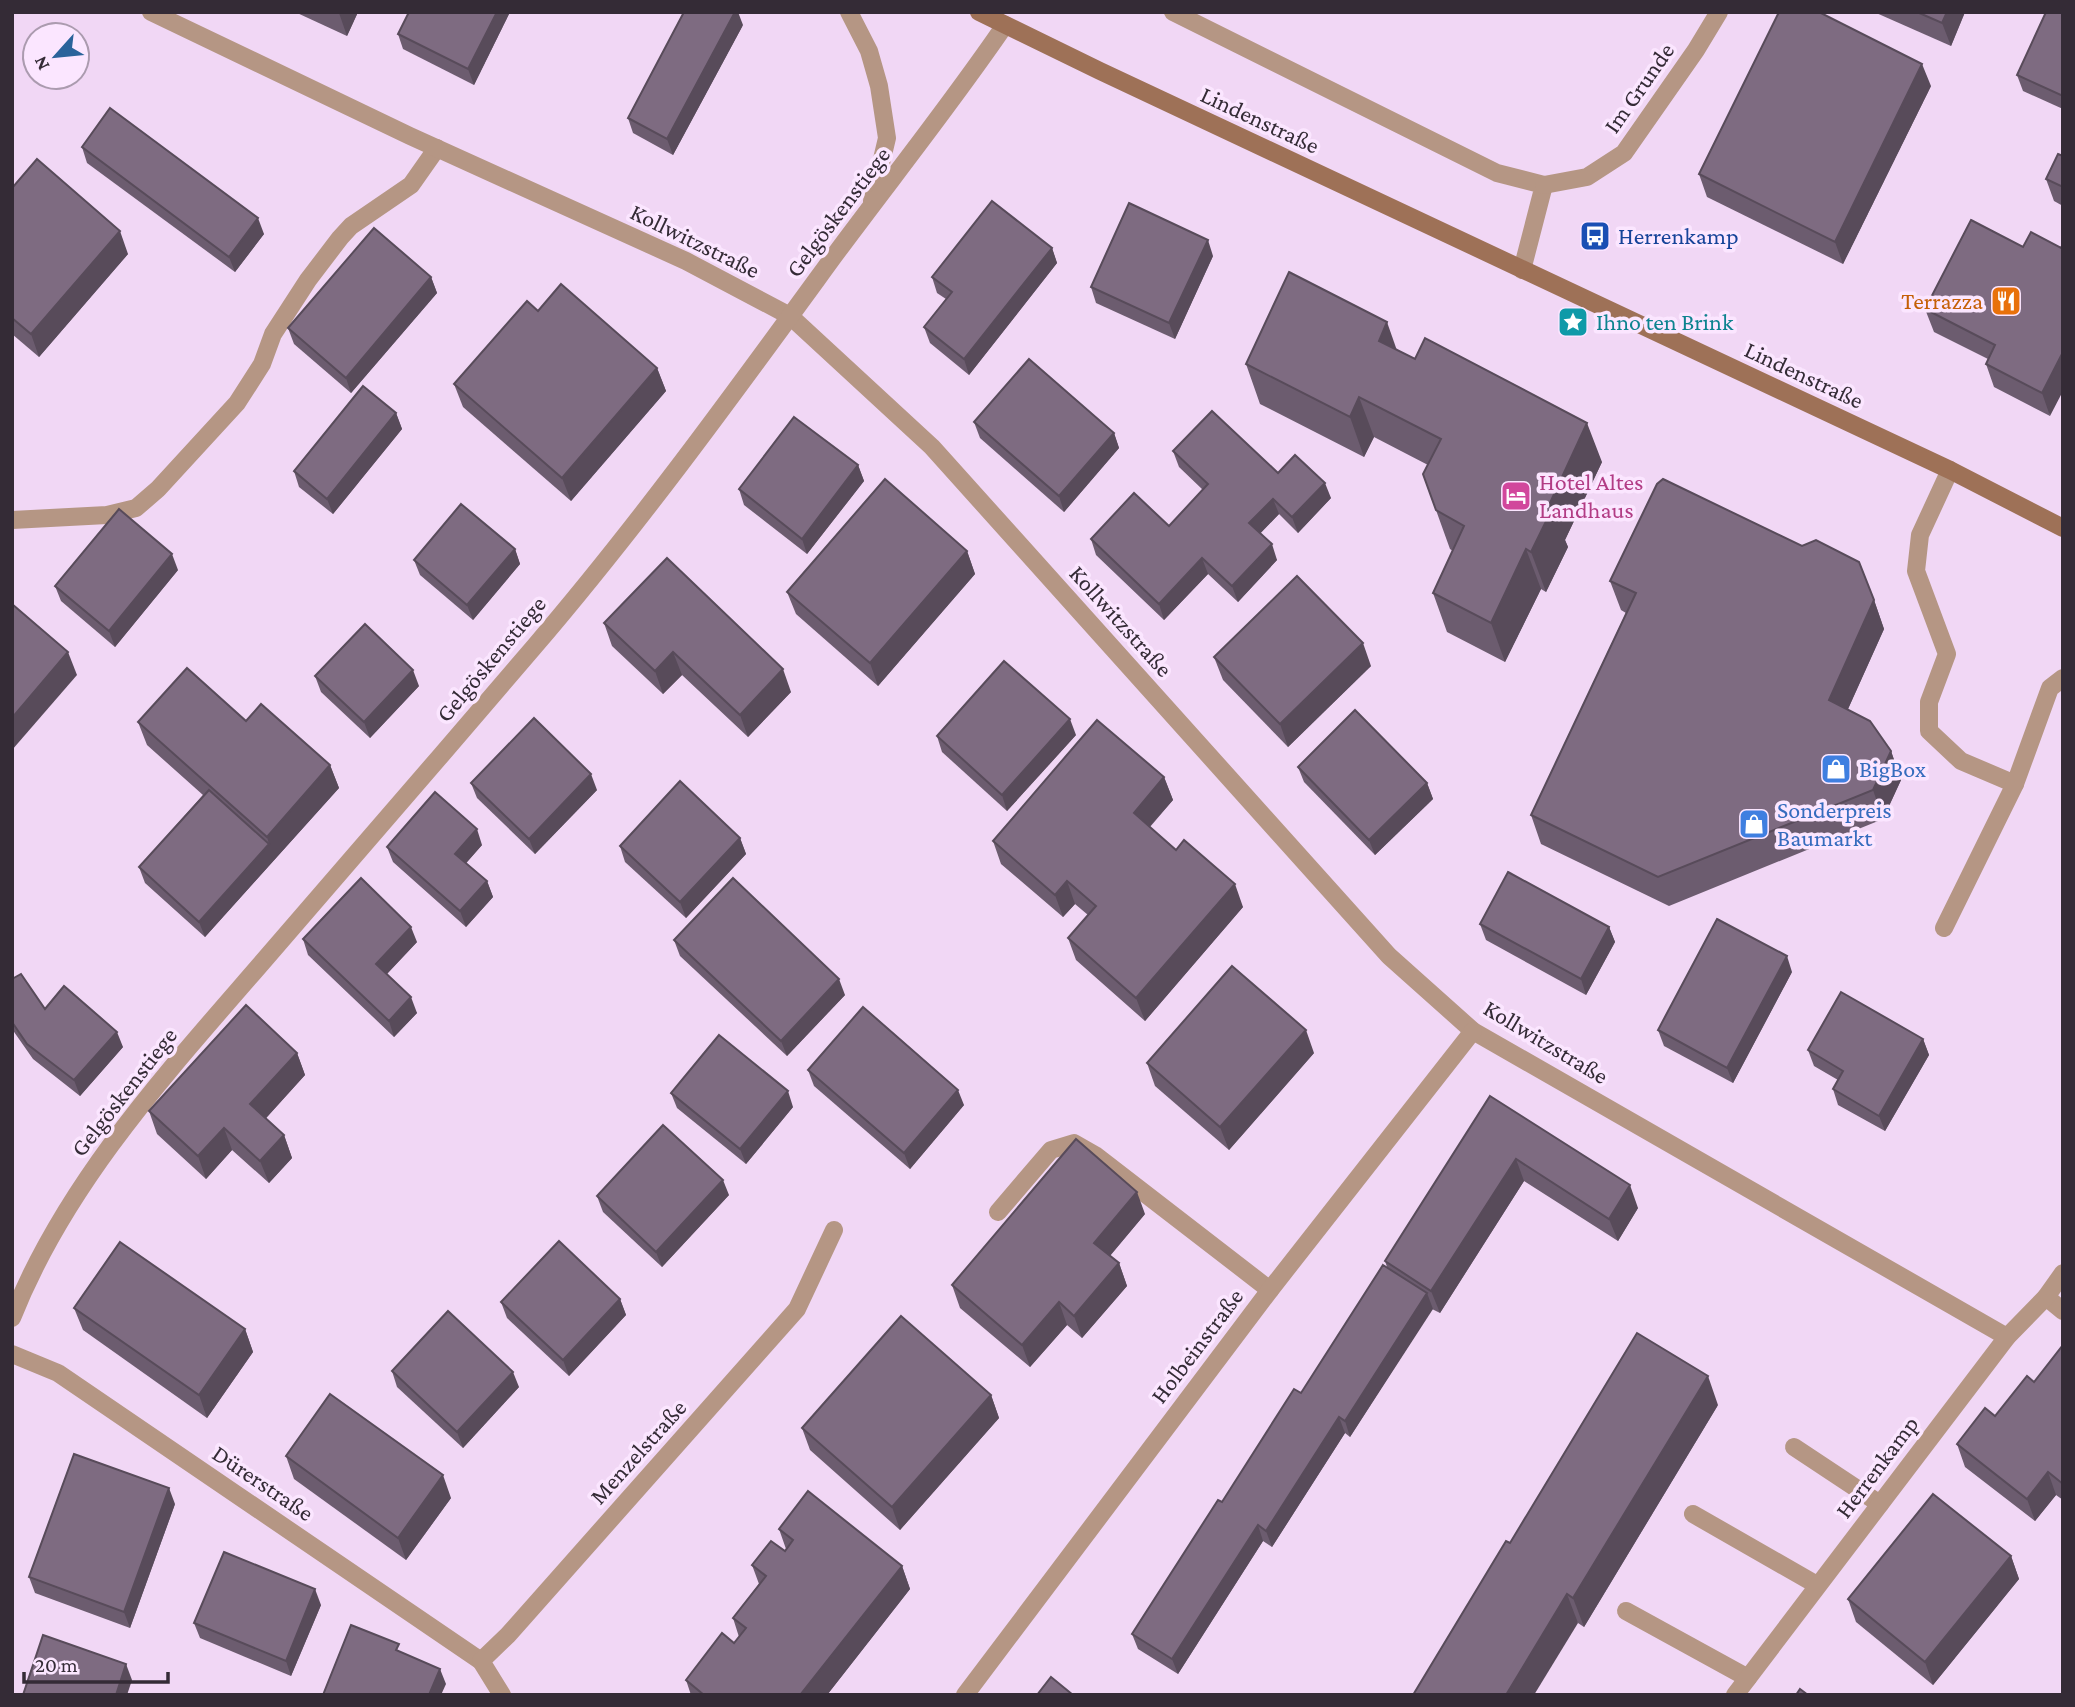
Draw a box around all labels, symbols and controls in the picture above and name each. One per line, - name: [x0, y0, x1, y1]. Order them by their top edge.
- north arrow: [21, 21, 91, 91]
- street label: Im Grunde: [1598, 38, 1679, 138]
- text: N: [29, 53, 54, 74]
- street label: Lindenstraße: [1197, 80, 1324, 159]
- street label: Gelgöskenstiege: [780, 141, 895, 282]
- street label: Kollwitzstraße: [626, 198, 764, 283]
- bus stop icon: Herrenkamp: [1578, 219, 1612, 253]
- place label: Herrenkamp: [1618, 222, 1739, 249]
- restaurant icon: Terrazza: [1989, 284, 2023, 318]
- place label: Terrazza: [1901, 287, 1983, 314]
- place icon: Ihno ten Brink: [1556, 305, 1590, 339]
- place label: Ihno ten Brink: [1596, 308, 1734, 335]
- street label: Lindenstraße: [1741, 335, 1868, 414]
- place label: Hotel Altes Landhaus: [1539, 468, 1643, 523]
- hotel icon: Hotel Altes Landhaus: [1499, 479, 1533, 513]
- street label: Kollwitzstraße: [1064, 559, 1178, 682]
- street label: Gelgöskenstiege: [430, 590, 551, 727]
- shop icon: BigBox: [1819, 752, 1853, 786]
- place label: BigBox: [1859, 755, 1926, 782]
- place label: Sonderpreis Baumarkt: [1777, 796, 1892, 851]
- shop icon: Sonderpreis Baumarkt: [1737, 807, 1771, 841]
- street label: Kollwitzstraße: [1479, 994, 1613, 1089]
- street label: Gelgöskenstiege: [65, 1022, 182, 1161]
- street label: Holbeinstraße: [1145, 1283, 1248, 1408]
- street label: Menzelstraße: [584, 1394, 691, 1509]
- street label: Herrenkamp: [1830, 1410, 1924, 1523]
- street label: Dürerstraße: [208, 1439, 319, 1526]
- scale bar: [24, 1640, 168, 1684]
- text: 20 m: [35, 1653, 78, 1677]

